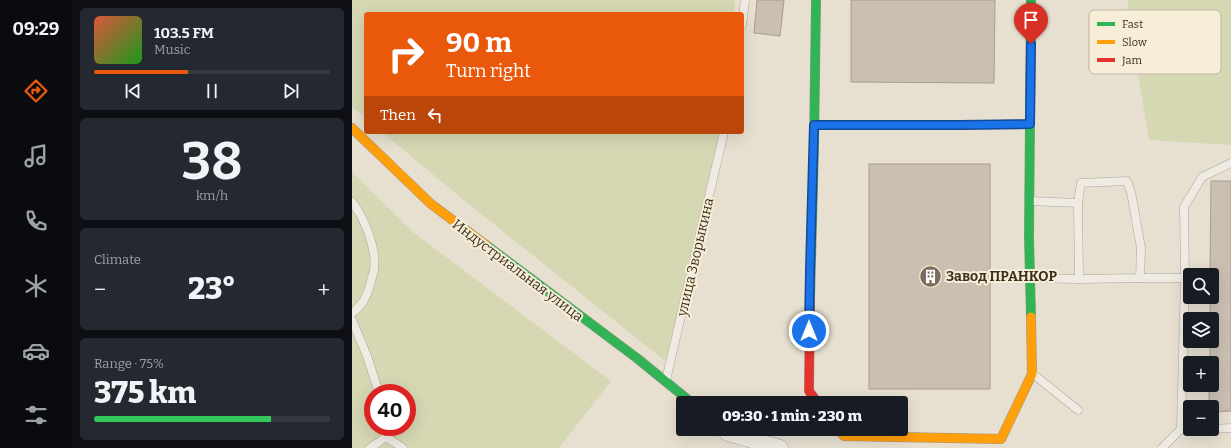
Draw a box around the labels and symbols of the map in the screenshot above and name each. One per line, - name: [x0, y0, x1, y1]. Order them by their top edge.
- pin: [1014, 3, 1048, 44]
- legend: [1089, 10, 1221, 74]
- text: Fast: [1122, 18, 1143, 31]
- text: Slow: [1122, 36, 1147, 49]
- text: Jam: [1121, 54, 1142, 67]
- street label: улица Зворыкина: [673, 196, 718, 319]
- street label: Индустриальная улица: [449, 216, 587, 325]
- building icon: Завод ПРАНКОР: [917, 263, 943, 289]
- place label: Завод ПРАНКОР: [946, 268, 1057, 285]
- position arrow: [788, 310, 830, 352]
- speed limit sign: 40: [364, 384, 416, 436]

